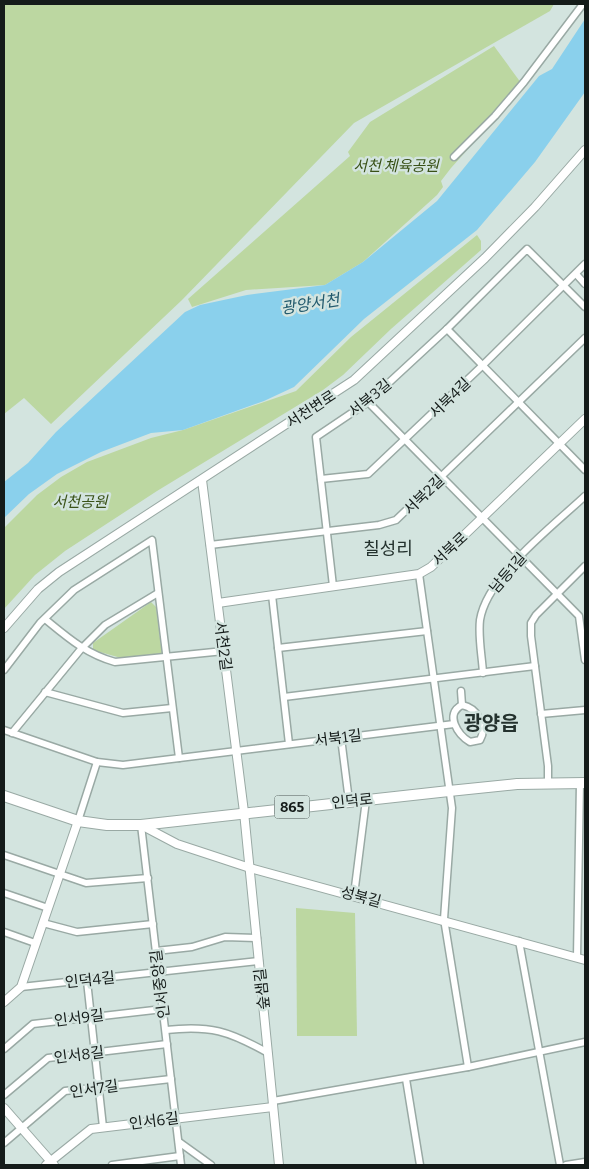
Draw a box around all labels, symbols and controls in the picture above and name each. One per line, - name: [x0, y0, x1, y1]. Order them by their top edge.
- park label: 서천 체육공원: [353, 157, 440, 175]
- water label: 광양서천: [279, 290, 343, 318]
- street label: 서북4길: [426, 374, 474, 422]
- street label: 서북3길: [345, 375, 395, 421]
- street label: 서천변로: [283, 386, 339, 432]
- street label: 서북2길: [400, 471, 448, 519]
- park label: 서천공원: [52, 493, 109, 511]
- street label: 서북로: [429, 528, 471, 570]
- district label: 칠성리: [363, 538, 413, 560]
- street label: 남등1길: [486, 549, 530, 597]
- street label: 서천2길: [211, 620, 235, 672]
- district label: 광양읍: [463, 711, 519, 735]
- street label: 서북1길: [313, 726, 363, 750]
- street label: 인덕로: [330, 790, 374, 812]
- road number: 865: [274, 796, 310, 819]
- street label: 성북길: [339, 883, 383, 911]
- street label: 인서중앙길: [147, 949, 173, 1019]
- street label: 숲샘길: [251, 967, 273, 1011]
- street label: 인덕4길: [64, 968, 116, 992]
- street label: 인서9길: [53, 1006, 105, 1030]
- street label: 인서8길: [53, 1043, 105, 1067]
- street label: 인서7길: [69, 1077, 119, 1101]
- street label: 인서6길: [128, 1109, 180, 1133]

